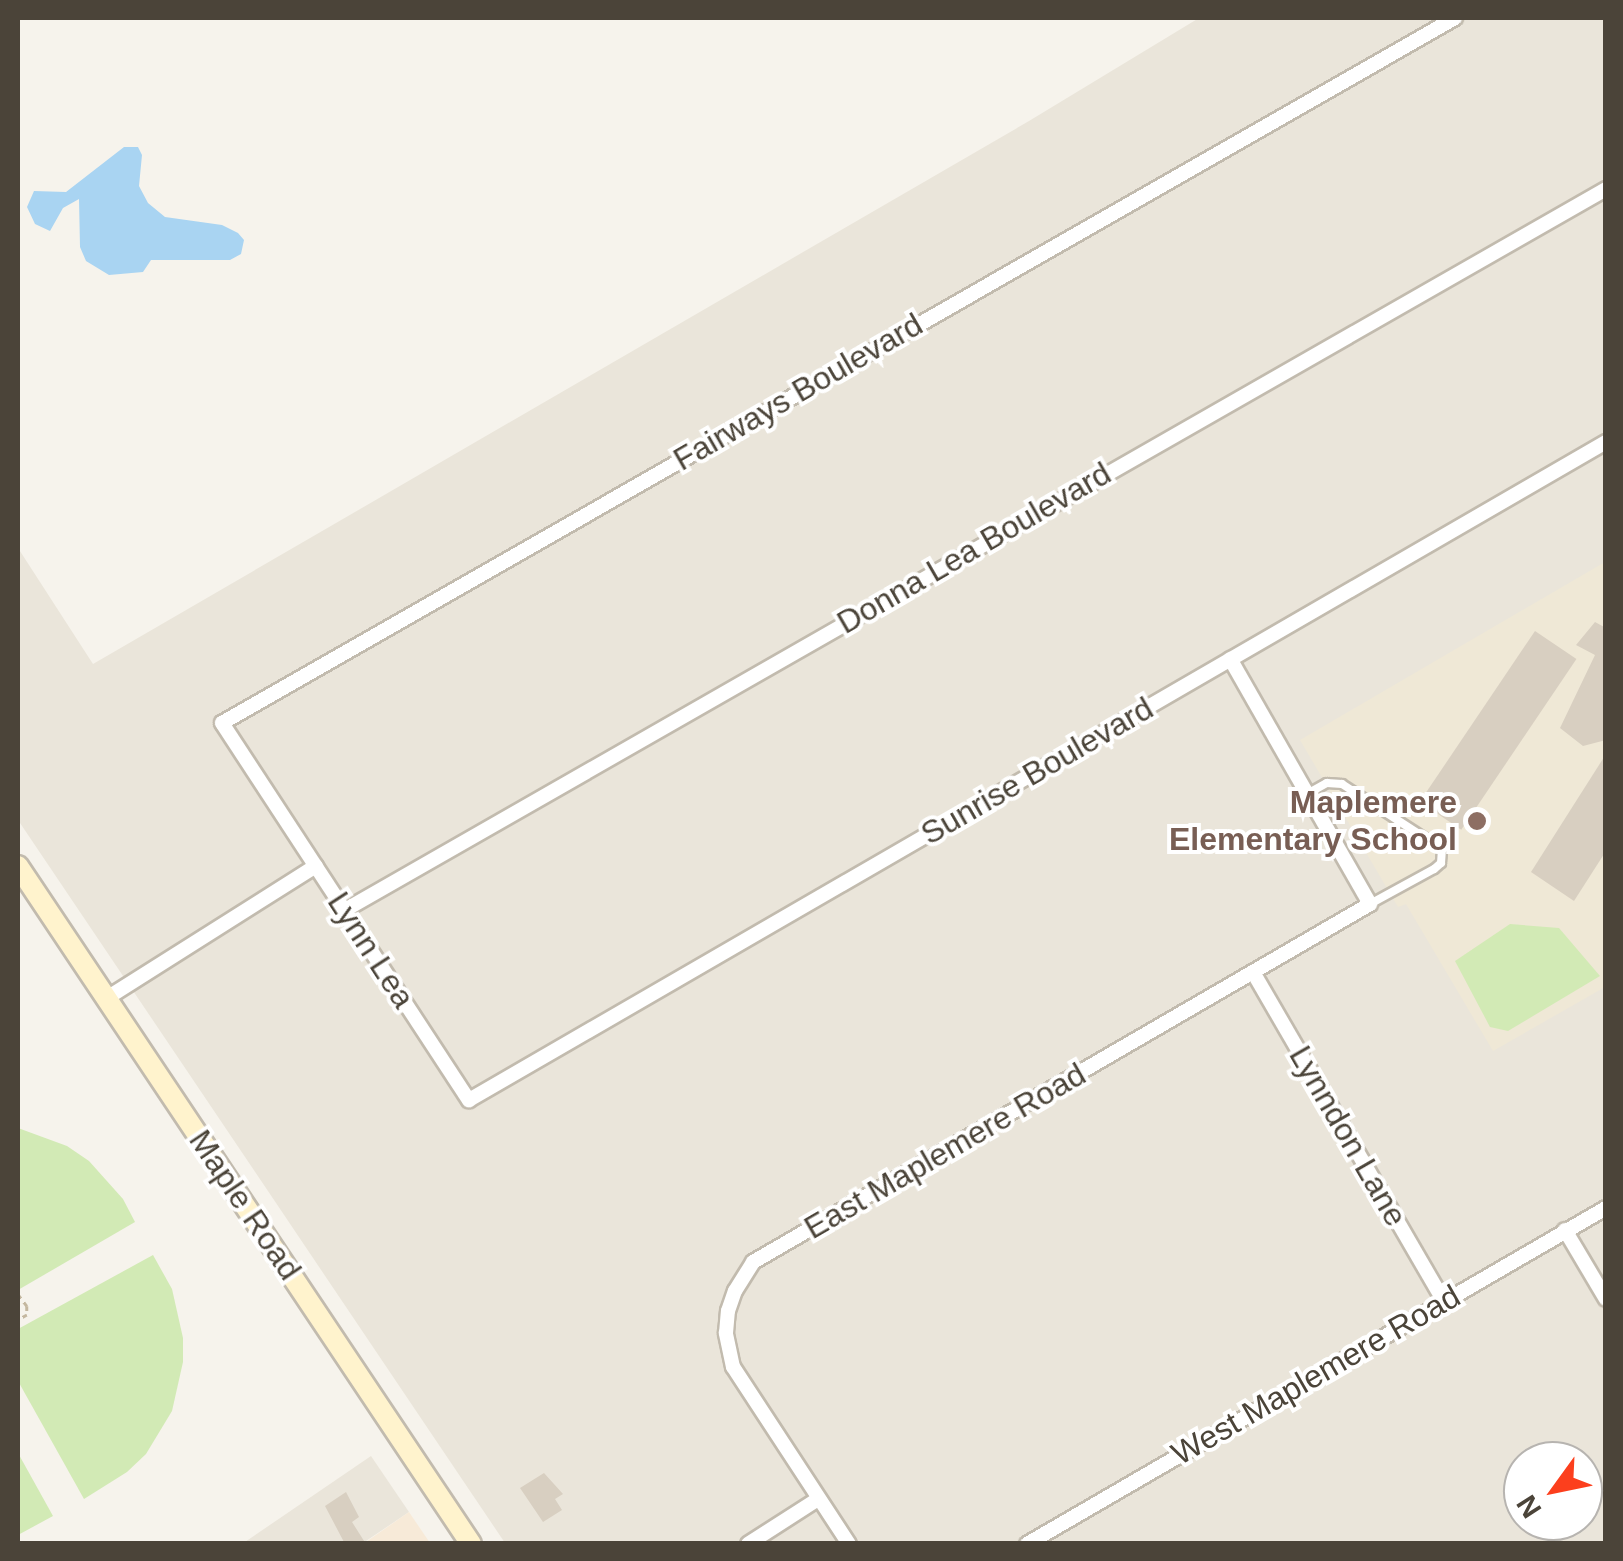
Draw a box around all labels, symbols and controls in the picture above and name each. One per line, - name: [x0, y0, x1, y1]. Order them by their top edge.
- street label: Fairways Boulevard: [667, 305, 929, 479]
- street label: Donna Lea Boulevard: [830, 454, 1118, 642]
- street label: Sunrise Boulevard: [914, 689, 1160, 853]
- place label: Maplemere Elementary School: [1169, 784, 1457, 859]
- marker: Maplemere Elementary School: [1466, 810, 1488, 832]
- street label: Lynn Lea: [319, 885, 423, 1015]
- street label: Lynndon Lane: [1281, 1039, 1415, 1233]
- street label: East Maplemere Road: [798, 1055, 1092, 1247]
- street label: Maple Road: [181, 1123, 309, 1287]
- street label: West Maplemere Road: [1165, 1277, 1467, 1473]
- north arrow: [1503, 1441, 1603, 1541]
- text: N: [1511, 1490, 1548, 1523]

